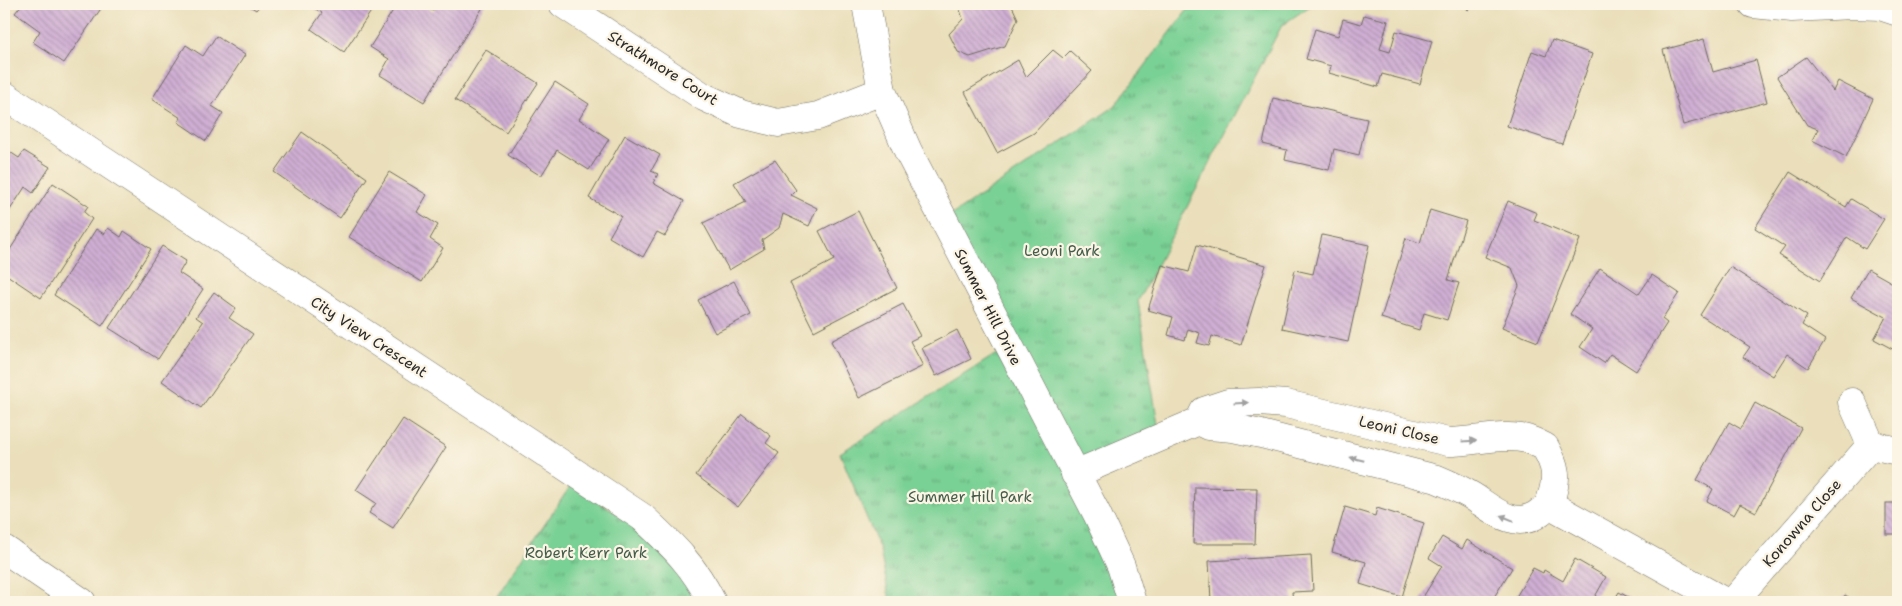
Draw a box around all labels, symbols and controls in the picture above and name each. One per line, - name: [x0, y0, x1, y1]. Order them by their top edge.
- street label: Strathmore Court: [604, 26, 722, 110]
- park label: Leoni Park: [1024, 241, 1100, 261]
- street label: Summer Hill Drive: [950, 245, 1026, 369]
- street label: City View Crescent: [307, 292, 431, 382]
- one-way arrow: [1233, 398, 1249, 406]
- street label: Leoni Close: [1357, 411, 1441, 449]
- one-way arrow: [1461, 437, 1477, 445]
- one-way arrow: [1349, 455, 1364, 463]
- street label: Konowna Close: [1758, 475, 1846, 571]
- park label: Summer Hill Park: [908, 487, 1032, 507]
- one-way arrow: [1499, 513, 1514, 521]
- park label: Robert Kerr Park: [525, 543, 647, 563]

